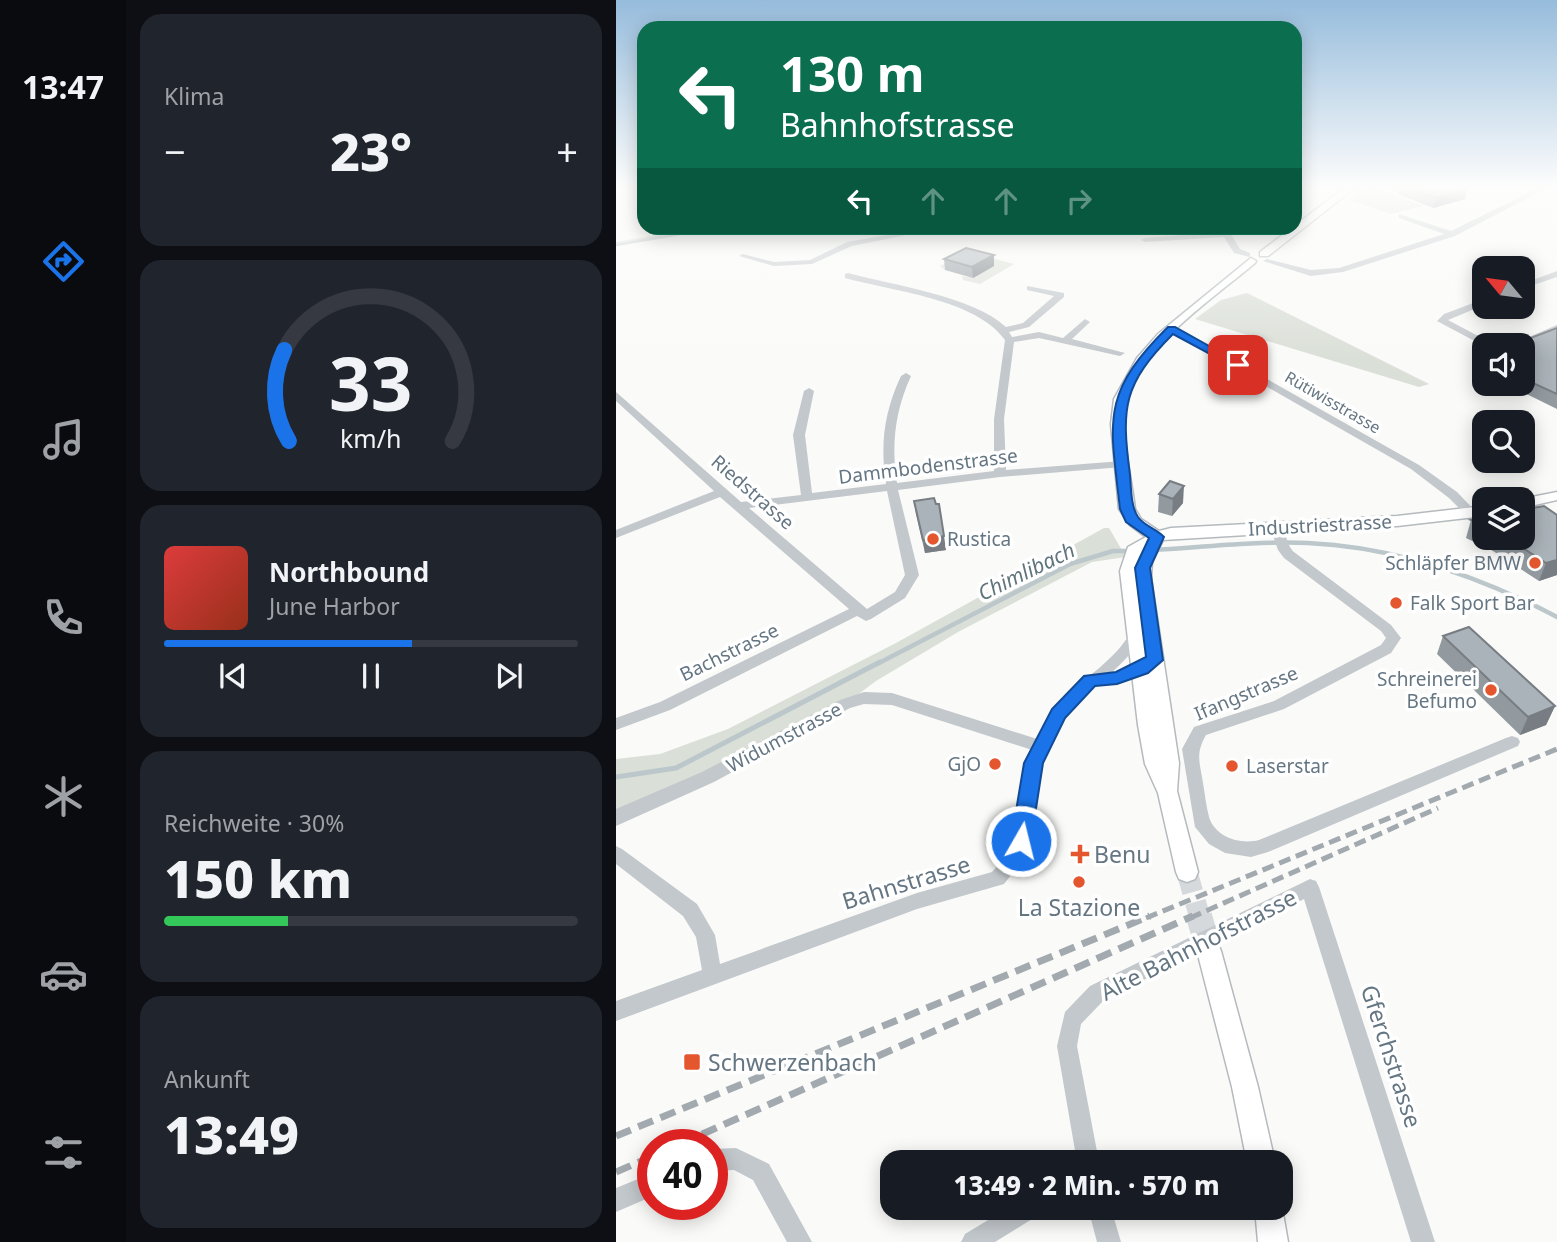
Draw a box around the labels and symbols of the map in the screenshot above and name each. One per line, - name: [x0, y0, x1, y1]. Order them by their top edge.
- north arrow: [1472, 256, 1535, 318]
- pin: [1208, 335, 1268, 395]
- street label: Rütiwisstrasse: [1281, 366, 1385, 438]
- street label: Dammbodenstrasse: [837, 442, 1019, 490]
- street label: Riedstrasse: [706, 449, 800, 535]
- street label: Industriestrasse: [1247, 508, 1393, 542]
- place label: Rustica: [947, 526, 1011, 552]
- marker: Rustica: [925, 531, 941, 547]
- water label: Chimlibach: [973, 535, 1079, 607]
- place label: Schläpfer BMW: [1385, 550, 1521, 576]
- marker: Schläpfer BMW: [1527, 555, 1543, 571]
- place label: Falk Sport Bar: [1410, 590, 1535, 616]
- marker: Falk Sport Bar: [1388, 595, 1404, 611]
- street label: Bachstrasse: [675, 617, 783, 687]
- street label: Ifangstrasse: [1190, 660, 1302, 726]
- place label: Schreinerei Befumo: [1377, 666, 1477, 714]
- marker: Schreinerei Befumo: [1483, 682, 1499, 698]
- street label: Widumstrasse: [722, 696, 846, 778]
- place label: GjO: [947, 751, 981, 777]
- place label: Laserstar: [1246, 753, 1329, 779]
- marker: GjO: [987, 756, 1003, 772]
- marker: Laserstar: [1224, 758, 1240, 774]
- position arrow: [984, 804, 1058, 878]
- place label: Benu: [1094, 838, 1150, 870]
- marker: Benu: [1072, 846, 1088, 862]
- street label: Bahnstrasse: [838, 847, 974, 917]
- marker: La Stazione: [1071, 874, 1087, 890]
- street label: Alte Bahnhofstrasse: [1094, 881, 1302, 1007]
- place label: La Stazione: [1018, 891, 1140, 923]
- street label: Gferchstrasse: [1354, 981, 1430, 1131]
- place label: Schwerzenbach: [708, 1046, 877, 1078]
- marker: Schwerzenbach: [682, 1052, 702, 1072]
- speed limit sign: 40: [637, 1129, 728, 1220]

